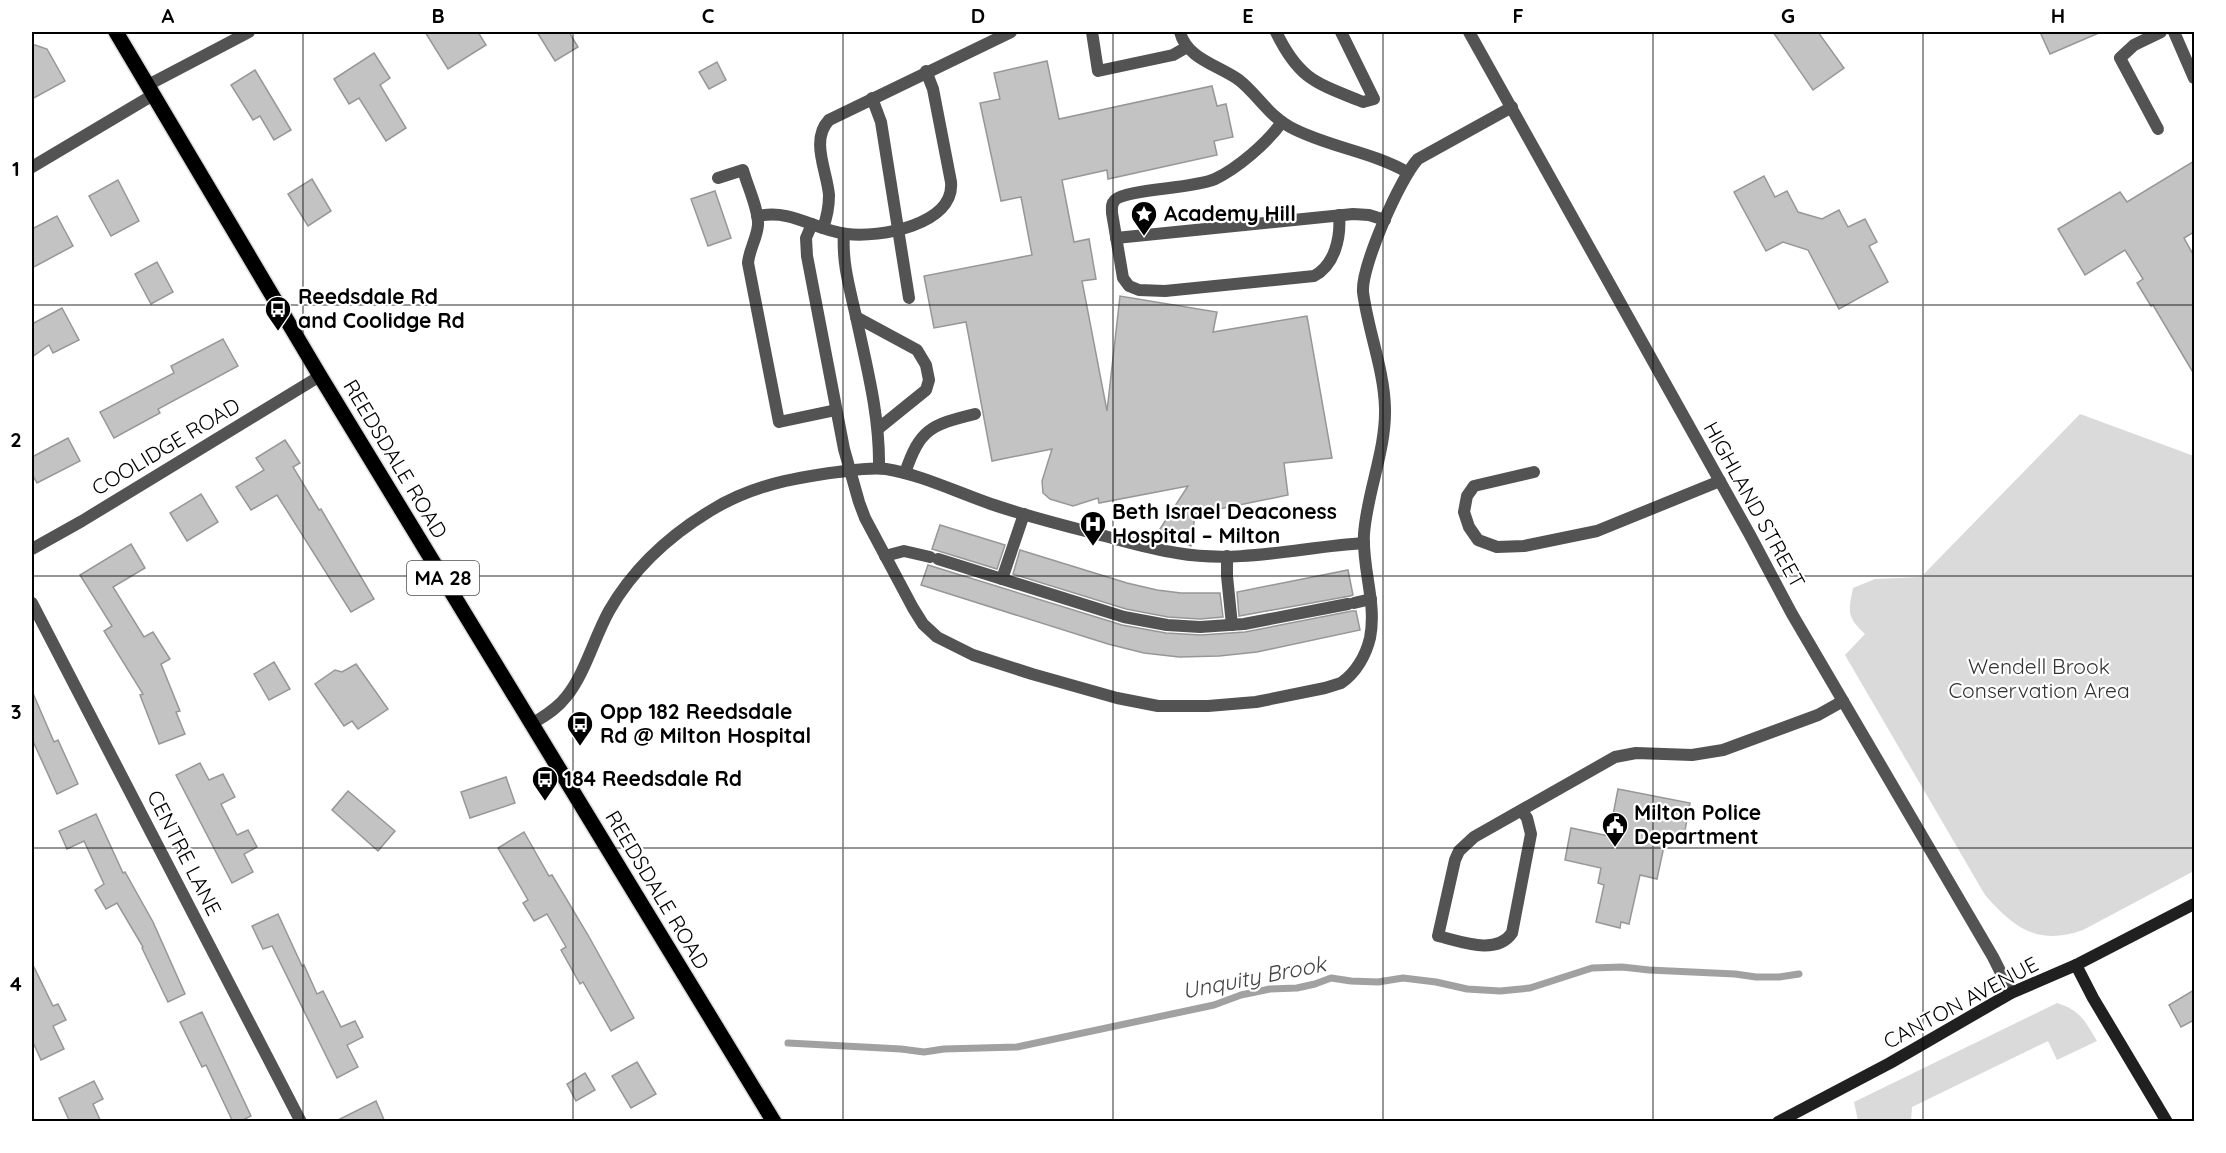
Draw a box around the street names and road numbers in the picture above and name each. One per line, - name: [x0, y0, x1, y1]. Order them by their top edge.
- street label: REEDSDALE ROAD: [338, 374, 454, 543]
- street label: COOLIDGE ROAD: [87, 392, 244, 501]
- street label: HIGHLAND STREET: [1698, 417, 1811, 592]
- road number: MA 28: [407, 561, 479, 595]
- street label: CENTRE LANE: [142, 785, 228, 920]
- street label: REEDSDALE ROAD: [600, 805, 716, 974]
- street label: CANTON AVENUE: [1879, 950, 2042, 1054]

